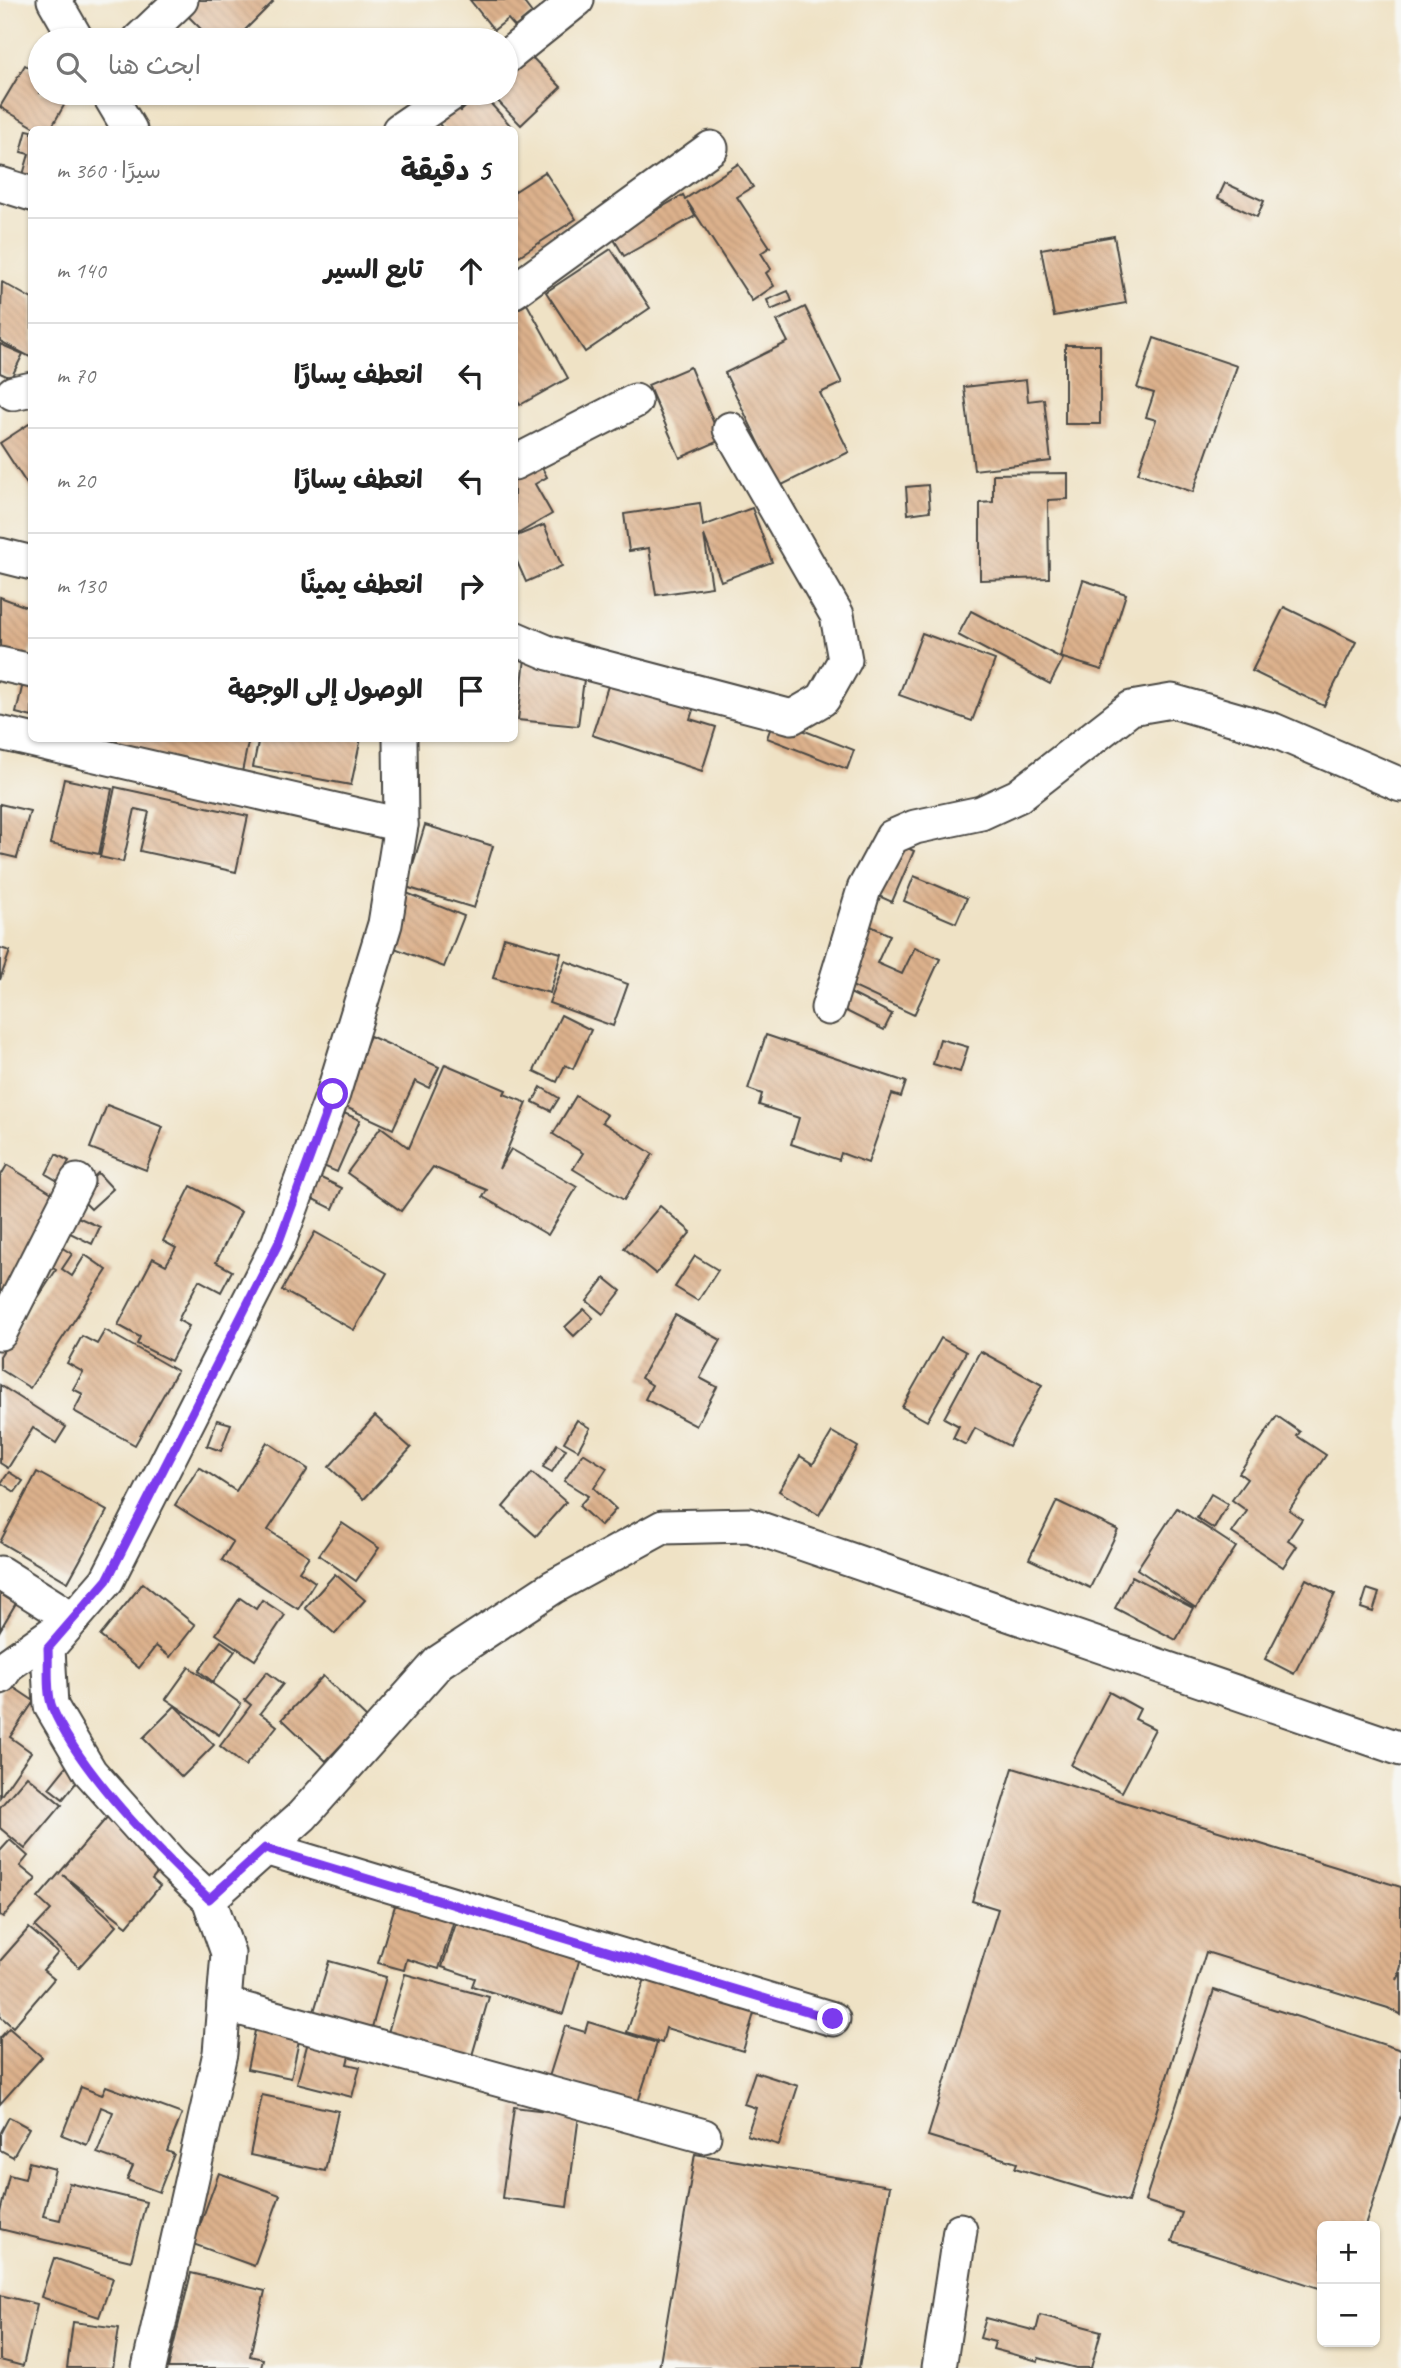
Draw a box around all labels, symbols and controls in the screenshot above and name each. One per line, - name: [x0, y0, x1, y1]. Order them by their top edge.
- search box: [28, 28, 518, 105]
- icon: search: [52, 48, 90, 86]
- text: ابحث هنا: [108, 49, 201, 82]
- text: 5 دقيقة: [401, 151, 490, 189]
- text: سيرًا · 360 m: [56, 156, 161, 185]
- icon: ahead: [452, 252, 490, 290]
- text: تابع السير: [324, 253, 423, 286]
- text: 140 m: [56, 256, 106, 285]
- icon: left: [452, 357, 490, 395]
- text: انعطف يسارًا: [294, 358, 423, 391]
- text: 70 m: [56, 361, 95, 390]
- icon: left: [452, 462, 490, 500]
- text: انعطف يسارًا: [294, 463, 423, 496]
- text: 20 m: [56, 466, 95, 495]
- icon: right: [452, 567, 490, 605]
- text: انعطف يمينًا: [301, 568, 423, 601]
- text: 130 m: [56, 571, 106, 600]
- icon: arrive: [452, 672, 490, 710]
- text: الوصول إلى الوجهة: [228, 673, 423, 706]
- route start: [317, 1078, 348, 1109]
- route end: [817, 2003, 848, 2034]
- map controls: [1317, 2221, 1380, 2347]
- button: +: [1317, 2221, 1380, 2284]
- button: −: [1317, 2284, 1380, 2347]

